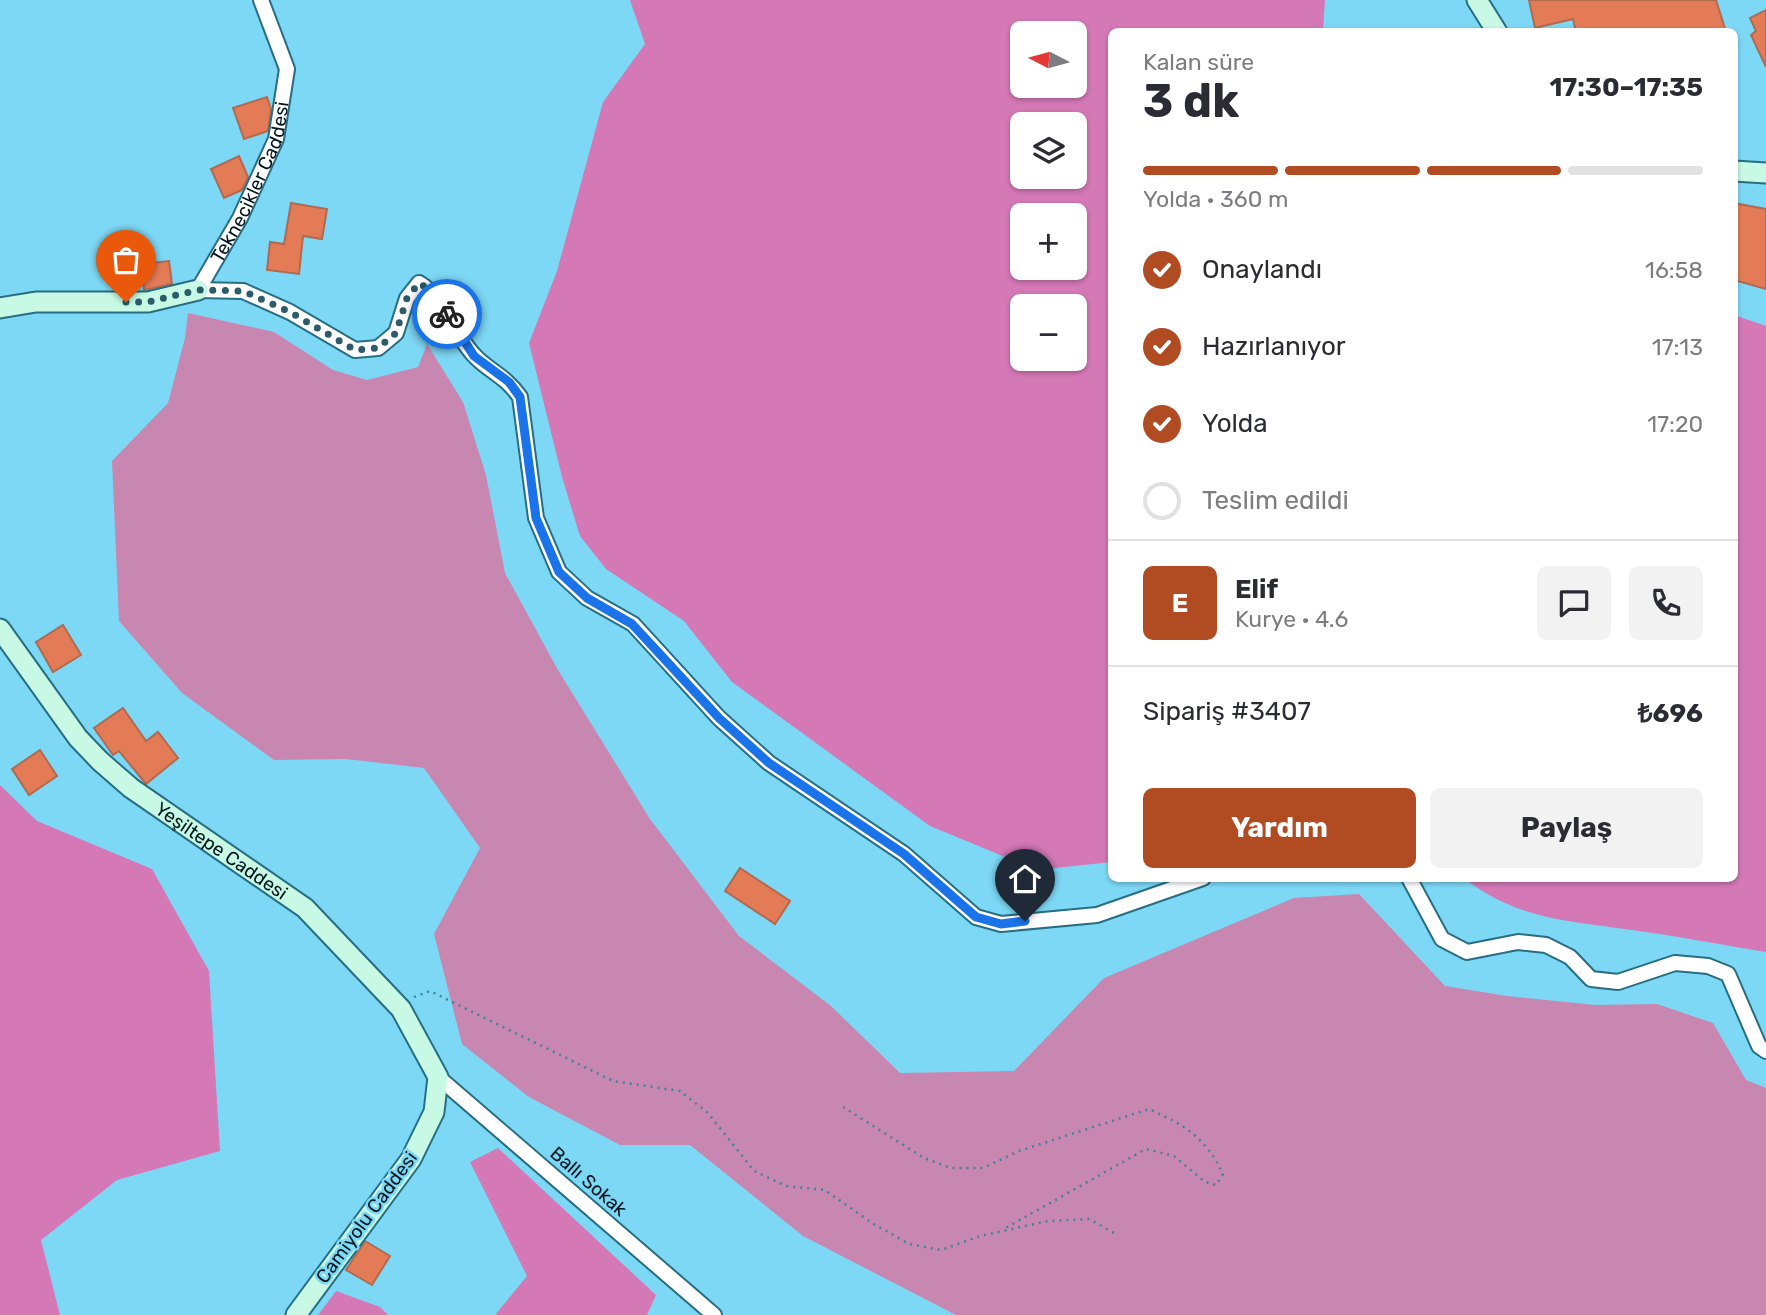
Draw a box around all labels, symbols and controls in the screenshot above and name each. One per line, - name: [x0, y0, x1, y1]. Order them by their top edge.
- north arrow: [1010, 21, 1087, 98]
- map controls: [1010, 21, 1087, 371]
- text: Kalan süre: [1143, 48, 1254, 76]
- text: 17:30–17:35: [1549, 72, 1703, 103]
- text: 3 dk: [1143, 74, 1239, 129]
- street label: Teknecikler Caddesi: [206, 100, 294, 267]
- button: layers: [1010, 112, 1087, 189]
- text: Yolda · 360 m: [1143, 185, 1288, 213]
- button: +: [1010, 203, 1087, 280]
- pin: [96, 230, 156, 302]
- icon: bag: [107, 241, 145, 279]
- icon: check: [1143, 251, 1181, 289]
- text: Onaylandı: [1202, 254, 1322, 285]
- text: 16:58: [1645, 256, 1703, 284]
- courier: [412, 279, 482, 349]
- button: −: [1010, 294, 1087, 371]
- icon: bike: [428, 295, 466, 333]
- icon: check: [1143, 328, 1181, 366]
- text: Hazırlanıyor: [1202, 331, 1346, 362]
- text: 17:13: [1652, 333, 1703, 361]
- icon: check: [1143, 405, 1181, 443]
- text: Yolda: [1202, 408, 1268, 439]
- text: 17:20: [1647, 410, 1703, 438]
- text: Teslim edildi: [1202, 485, 1349, 516]
- button: chat: [1537, 566, 1611, 640]
- button: phone: [1629, 566, 1703, 640]
- text: Elif: [1235, 574, 1278, 605]
- text: E: [1172, 588, 1188, 619]
- text: Kurye · 4.6: [1235, 605, 1348, 633]
- text: Sipariş #3407: [1143, 696, 1311, 727]
- text: ₺696: [1638, 698, 1703, 729]
- button: Yardım: [1143, 788, 1416, 868]
- button: Paylaş: [1430, 788, 1703, 868]
- street label: Yeşiltepe Caddesi: [151, 797, 292, 905]
- pin: [995, 849, 1055, 921]
- icon: home: [1006, 860, 1044, 898]
- street label: Ballı Sokak: [546, 1142, 632, 1221]
- street label: Camiyolu Caddesi: [311, 1147, 422, 1288]

